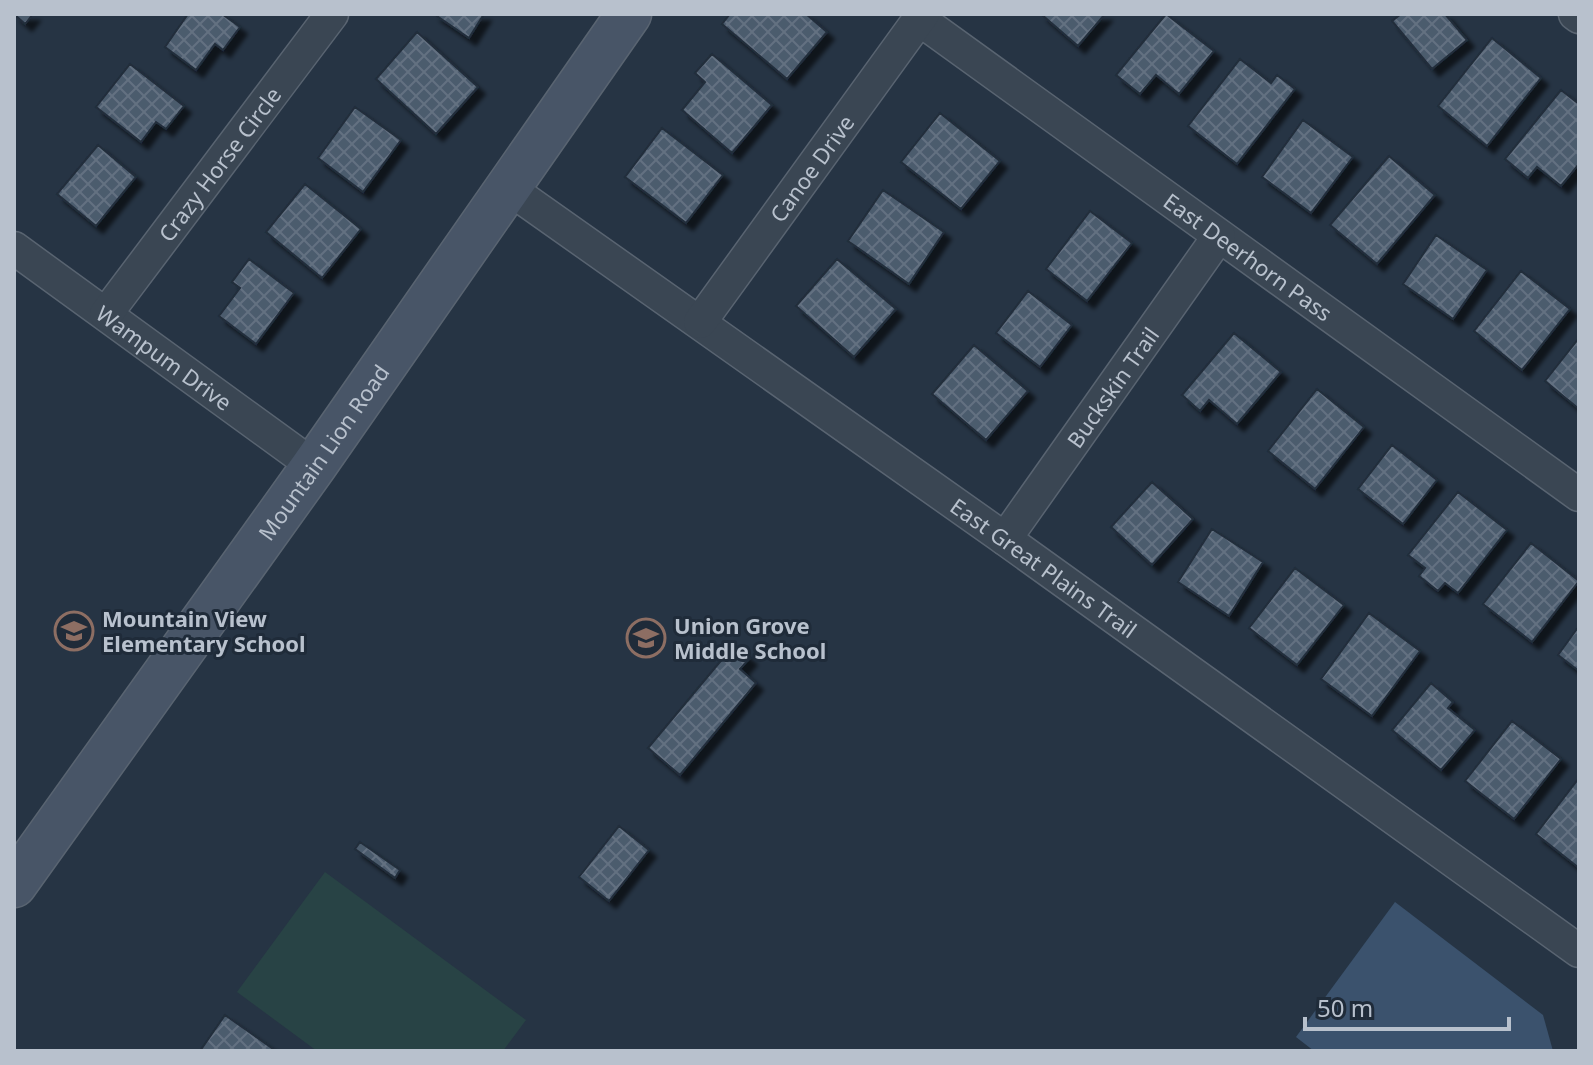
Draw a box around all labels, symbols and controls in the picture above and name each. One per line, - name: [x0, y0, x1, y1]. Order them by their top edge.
- street label: Crazy Horse Circle: [151, 80, 287, 247]
- street label: Canoe Drive: [762, 108, 860, 228]
- street label: East Deerhorn Pass: [1158, 186, 1339, 327]
- street label: Wampum Drive: [91, 298, 238, 417]
- street label: Buckskin Trail: [1059, 321, 1165, 453]
- street label: Mountain Lion Road: [251, 358, 395, 546]
- street label: East Great Plains Trail: [945, 490, 1143, 644]
- place label: Mountain View Elementary School: [102, 603, 306, 658]
- school or university icon: Mountain View Elementary School: [53, 610, 95, 652]
- place label: Union Grove Middle School: [674, 610, 826, 665]
- school or university icon: Union Grove Middle School: [625, 617, 667, 659]
- scale bar: [1305, 981, 1509, 1031]
- text: 50 m: [1317, 991, 1373, 1024]

